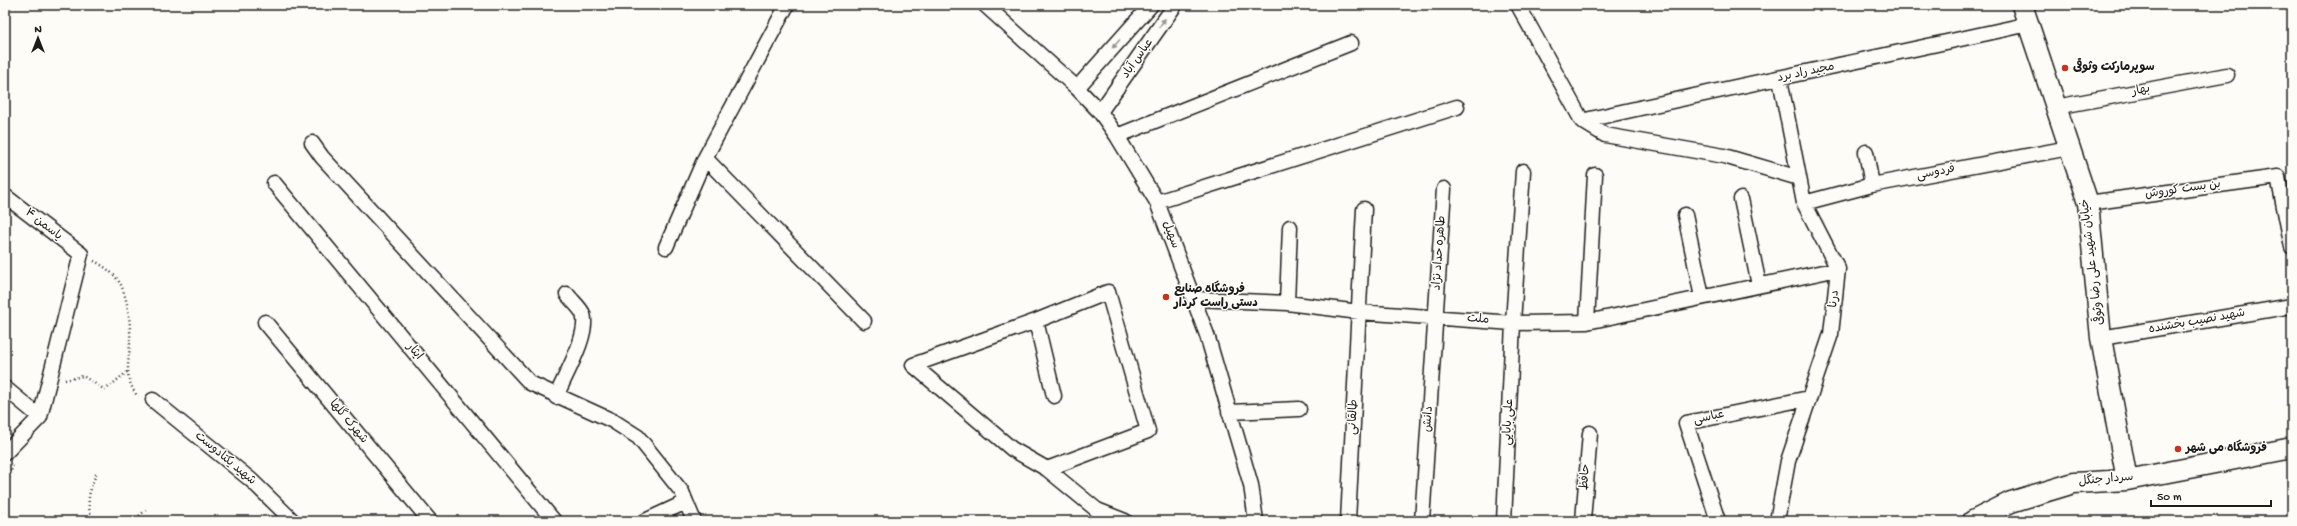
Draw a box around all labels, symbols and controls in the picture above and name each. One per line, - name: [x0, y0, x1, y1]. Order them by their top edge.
- north arrow: [18, 18, 58, 58]
- one-way arrow: [1158, 18, 1166, 28]
- text: N: [34, 24, 42, 36]
- street label: عباس آباد: [1118, 36, 1157, 82]
- one-way arrow: [1112, 40, 1121, 49]
- place label: سوپرمارکت وثوقی: [2073, 58, 2155, 75]
- street label: مجید راد برد: [1776, 60, 1836, 86]
- marker: سوپرمارکت وثوقی: [2060, 63, 2070, 73]
- street label: بهار: [2130, 82, 2151, 100]
- street label: فردوسی: [1916, 162, 1956, 184]
- street label: بن بست کوروش: [2144, 178, 2222, 202]
- street label: خیابان شهید علی رضا وثوقی: [2076, 198, 2108, 326]
- street label: یاسمن ۴: [22, 206, 64, 244]
- street label: طاهره حداد نژاد: [1430, 215, 1450, 291]
- street label: سهیل: [1158, 219, 1183, 251]
- place label: فروشگاه صنایع دستی راست کردار: [1173, 280, 1258, 311]
- street label: درنا: [1827, 289, 1843, 309]
- marker: فروشگاه صنایع دستی راست کردار: [1161, 292, 1171, 302]
- street label: شهید نصیب بخشنده: [2148, 306, 2246, 337]
- street label: ملت: [1466, 312, 1490, 328]
- street label: ایثار: [402, 340, 425, 363]
- street label: شهرک گلها: [326, 396, 372, 447]
- street label: علی بابایی: [1501, 398, 1517, 446]
- street label: طالقانی: [1346, 399, 1362, 435]
- street label: دانش: [1421, 406, 1437, 432]
- street label: عباسی: [1692, 408, 1726, 428]
- street label: شهید یکتادوست: [192, 429, 258, 489]
- place label: فروشگاه می شهر: [2185, 439, 2267, 456]
- marker: فروشگاه می شهر: [2173, 444, 2183, 454]
- street label: حافظ: [1578, 463, 1594, 491]
- street label: سردار جنگل: [2078, 469, 2134, 489]
- scale bar: [2151, 482, 2271, 508]
- text: 50 m: [2157, 491, 2182, 505]

